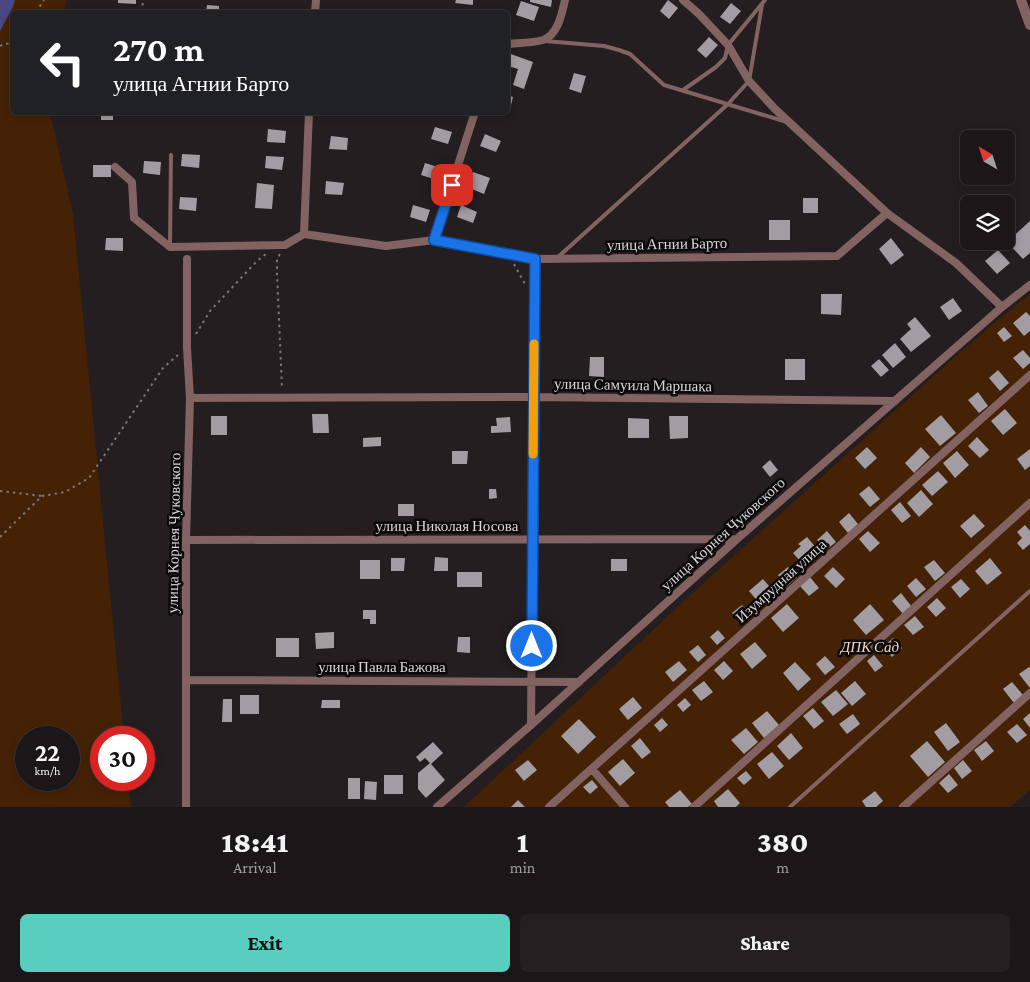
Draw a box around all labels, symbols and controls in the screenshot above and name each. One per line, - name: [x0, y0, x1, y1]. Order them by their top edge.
- icon: left: [30, 30, 95, 95]
- text: 270 m: [113, 30, 204, 69]
- text: улица Агнии Барто: [113, 71, 289, 96]
- north arrow: [960, 130, 1015, 185]
- map controls: [960, 130, 1015, 250]
- pin: [431, 164, 473, 206]
- icon: arrive: [438, 171, 466, 199]
- button: layers: [960, 195, 1015, 250]
- street label: улица Агнии Барто: [607, 235, 727, 253]
- street label: улица Самуила Маршака: [554, 376, 712, 394]
- street label: улица Корнея Чуковского: [165, 452, 183, 614]
- street label: улица Корнея Чуковского: [658, 474, 788, 594]
- street label: улица Николая Носова: [376, 518, 519, 534]
- street label: Изумрудная улица: [732, 536, 830, 626]
- position arrow: [505, 619, 557, 671]
- park label: ДПК Сад: [839, 639, 900, 655]
- street label: улица Павла Бажова: [318, 659, 446, 675]
- speed limit sign: 30: [90, 726, 155, 791]
- text: 22: [35, 739, 60, 766]
- text: km/h: [35, 764, 60, 778]
- text: 18:41: [221, 825, 288, 858]
- text: 1: [517, 825, 528, 858]
- text: 380: [757, 825, 808, 858]
- text: Arrival: [233, 859, 277, 876]
- text: min: [510, 859, 535, 876]
- text: m: [776, 859, 789, 876]
- button: Exit: [20, 914, 510, 972]
- button: Share: [520, 914, 1010, 972]

